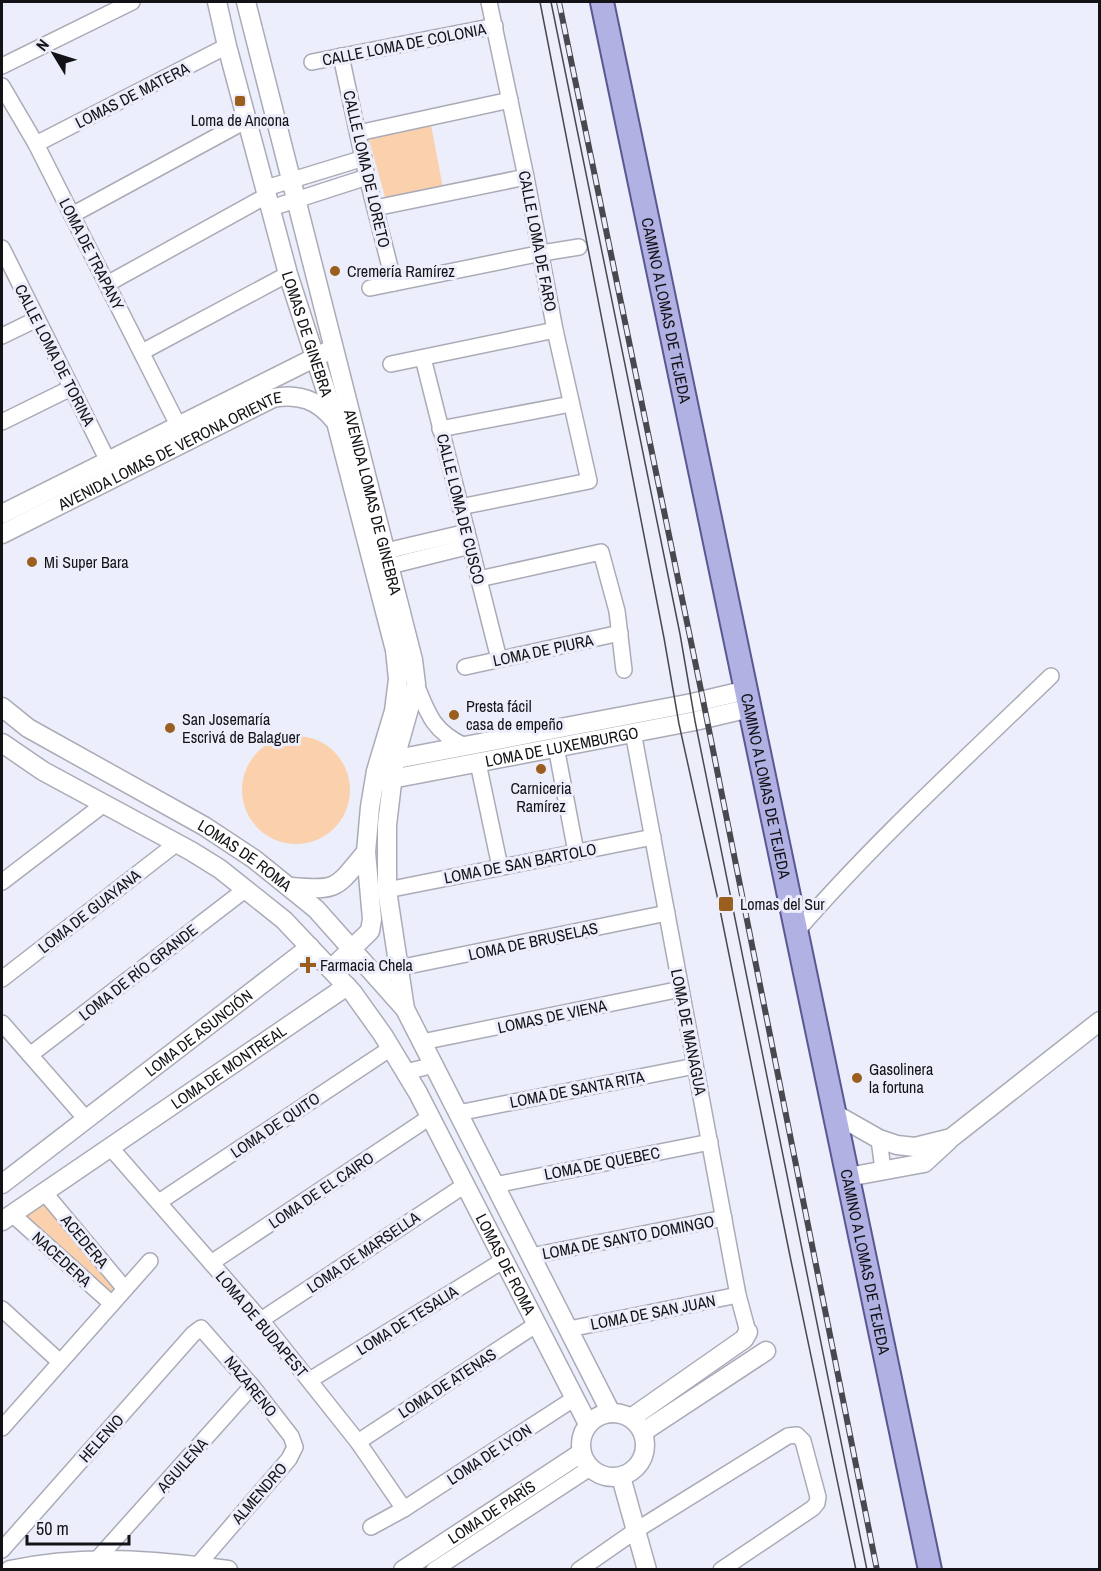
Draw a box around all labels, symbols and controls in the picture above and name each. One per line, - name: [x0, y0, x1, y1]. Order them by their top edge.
- street label: CALLE LOMA DE COLONIA: [320, 17, 488, 71]
- north arrow: [24, 24, 84, 84]
- text: N: [31, 34, 54, 55]
- street label: LOMAS DE MATERA: [71, 57, 193, 133]
- street label: CALLE LOMA DE LORETO: [338, 88, 396, 250]
- marker: Loma de Ancona: [233, 94, 247, 108]
- place label: Loma de Ancona: [191, 109, 290, 131]
- street label: CALLE LOMA DE FARO: [514, 169, 562, 313]
- street label: LOMA DE TRAPANY: [54, 194, 130, 314]
- street label: CAMINO A LOMAS DE TEJEDA: [636, 216, 697, 405]
- place label: Cremería Ramírez: [347, 260, 455, 282]
- marker: Cremería Ramírez: [328, 264, 342, 278]
- street label: LOMAS DE GINEBRA: [277, 268, 338, 400]
- street label: CALLE LOMA DE TORINA: [10, 280, 100, 430]
- street label: AVENIDA LOMAS DE VERONA ORIENTE: [53, 386, 283, 516]
- street label: AVENIDA LOMAS DE GINEBRA: [339, 406, 407, 597]
- street label: CALLE LOMA DE CUSCO: [432, 431, 490, 587]
- place label: Mi Super Bara: [44, 551, 129, 573]
- marker: Mi Super Bara: [25, 555, 39, 569]
- street label: LOMA DE PIURA: [491, 629, 595, 671]
- street label: CAMINO A LOMAS DE TEJEDA: [736, 691, 796, 881]
- place label: Presta fácil casa de empeño: [466, 695, 563, 735]
- place label: San Josemaría Escrivá de Balaguer: [182, 708, 301, 748]
- marker: Presta fácil casa de empeño: [447, 708, 461, 722]
- marker: San Josemaría Escrivá de Balaguer: [163, 721, 177, 735]
- street label: LOMA DE LUXEMBURGO: [483, 721, 640, 772]
- marker: Carniceria Ramírez: [534, 762, 548, 776]
- place label: Carniceria Ramírez: [510, 777, 572, 817]
- street label: LOMAS DE ROMA: [194, 814, 297, 896]
- street label: LOMA DE SAN BARTOLO: [442, 837, 598, 889]
- street label: LOMA DE GUAYANA: [33, 864, 145, 958]
- place label: Lomas del Sur: [740, 893, 825, 915]
- marker: Lomas del Sur: [717, 895, 735, 913]
- street label: LOMA DE BRUSELAS: [466, 916, 600, 965]
- street label: LOMA DE RÍO GRANDE: [74, 919, 202, 1025]
- place label: Farmacia Chela: [320, 954, 413, 976]
- marker: Farmacia Chela: [301, 958, 315, 972]
- street label: LOMA DE MANAGUA: [666, 967, 712, 1097]
- street label: LOMA DE ASUNCIÓN: [140, 984, 257, 1081]
- street label: LOMAS DE VIENA: [496, 994, 609, 1038]
- street label: LOMA DE MONTREAL: [166, 1019, 291, 1114]
- place label: Gasolinera la fortuna: [869, 1058, 934, 1098]
- street label: LOMA DE SANTA RITA: [508, 1065, 646, 1113]
- marker: Gasolinera la fortuna: [850, 1071, 864, 1085]
- street label: LOMA DE QUITO: [226, 1087, 324, 1163]
- street label: LOMA DE QUEBEC: [542, 1141, 662, 1185]
- street label: LOMA DE EL CAIRO: [264, 1147, 378, 1233]
- street label: CAMINO A LOMAS DE TEJEDA: [835, 1167, 896, 1357]
- street label: LOMA DE MARSELLA: [302, 1206, 424, 1298]
- street label: ACEDERA: [56, 1209, 114, 1273]
- street label: LOMAS DE ROMA: [471, 1210, 541, 1319]
- street label: LOMA DE SANTO DOMINGO: [540, 1210, 716, 1264]
- street label: NACEDERA: [28, 1226, 97, 1292]
- street label: LOMA DE BUDAPEST: [211, 1266, 313, 1382]
- street label: LOMA DE TESALIA: [352, 1280, 462, 1360]
- street label: LOMA DE SAN JUAN: [589, 1289, 717, 1335]
- street label: LOMA DE ATENAS: [394, 1343, 500, 1423]
- street label: NAZARENO: [220, 1351, 282, 1421]
- street label: HELENIO: [74, 1409, 128, 1467]
- street label: LOMA DE LYON: [442, 1418, 536, 1490]
- street label: AGUILEÑA: [151, 1433, 213, 1498]
- street label: ALMENDRO: [226, 1458, 292, 1529]
- street label: LOMA DE PARÍS: [444, 1475, 540, 1549]
- scale bar: [27, 1508, 129, 1546]
- text: 50 m: [36, 1516, 69, 1541]

